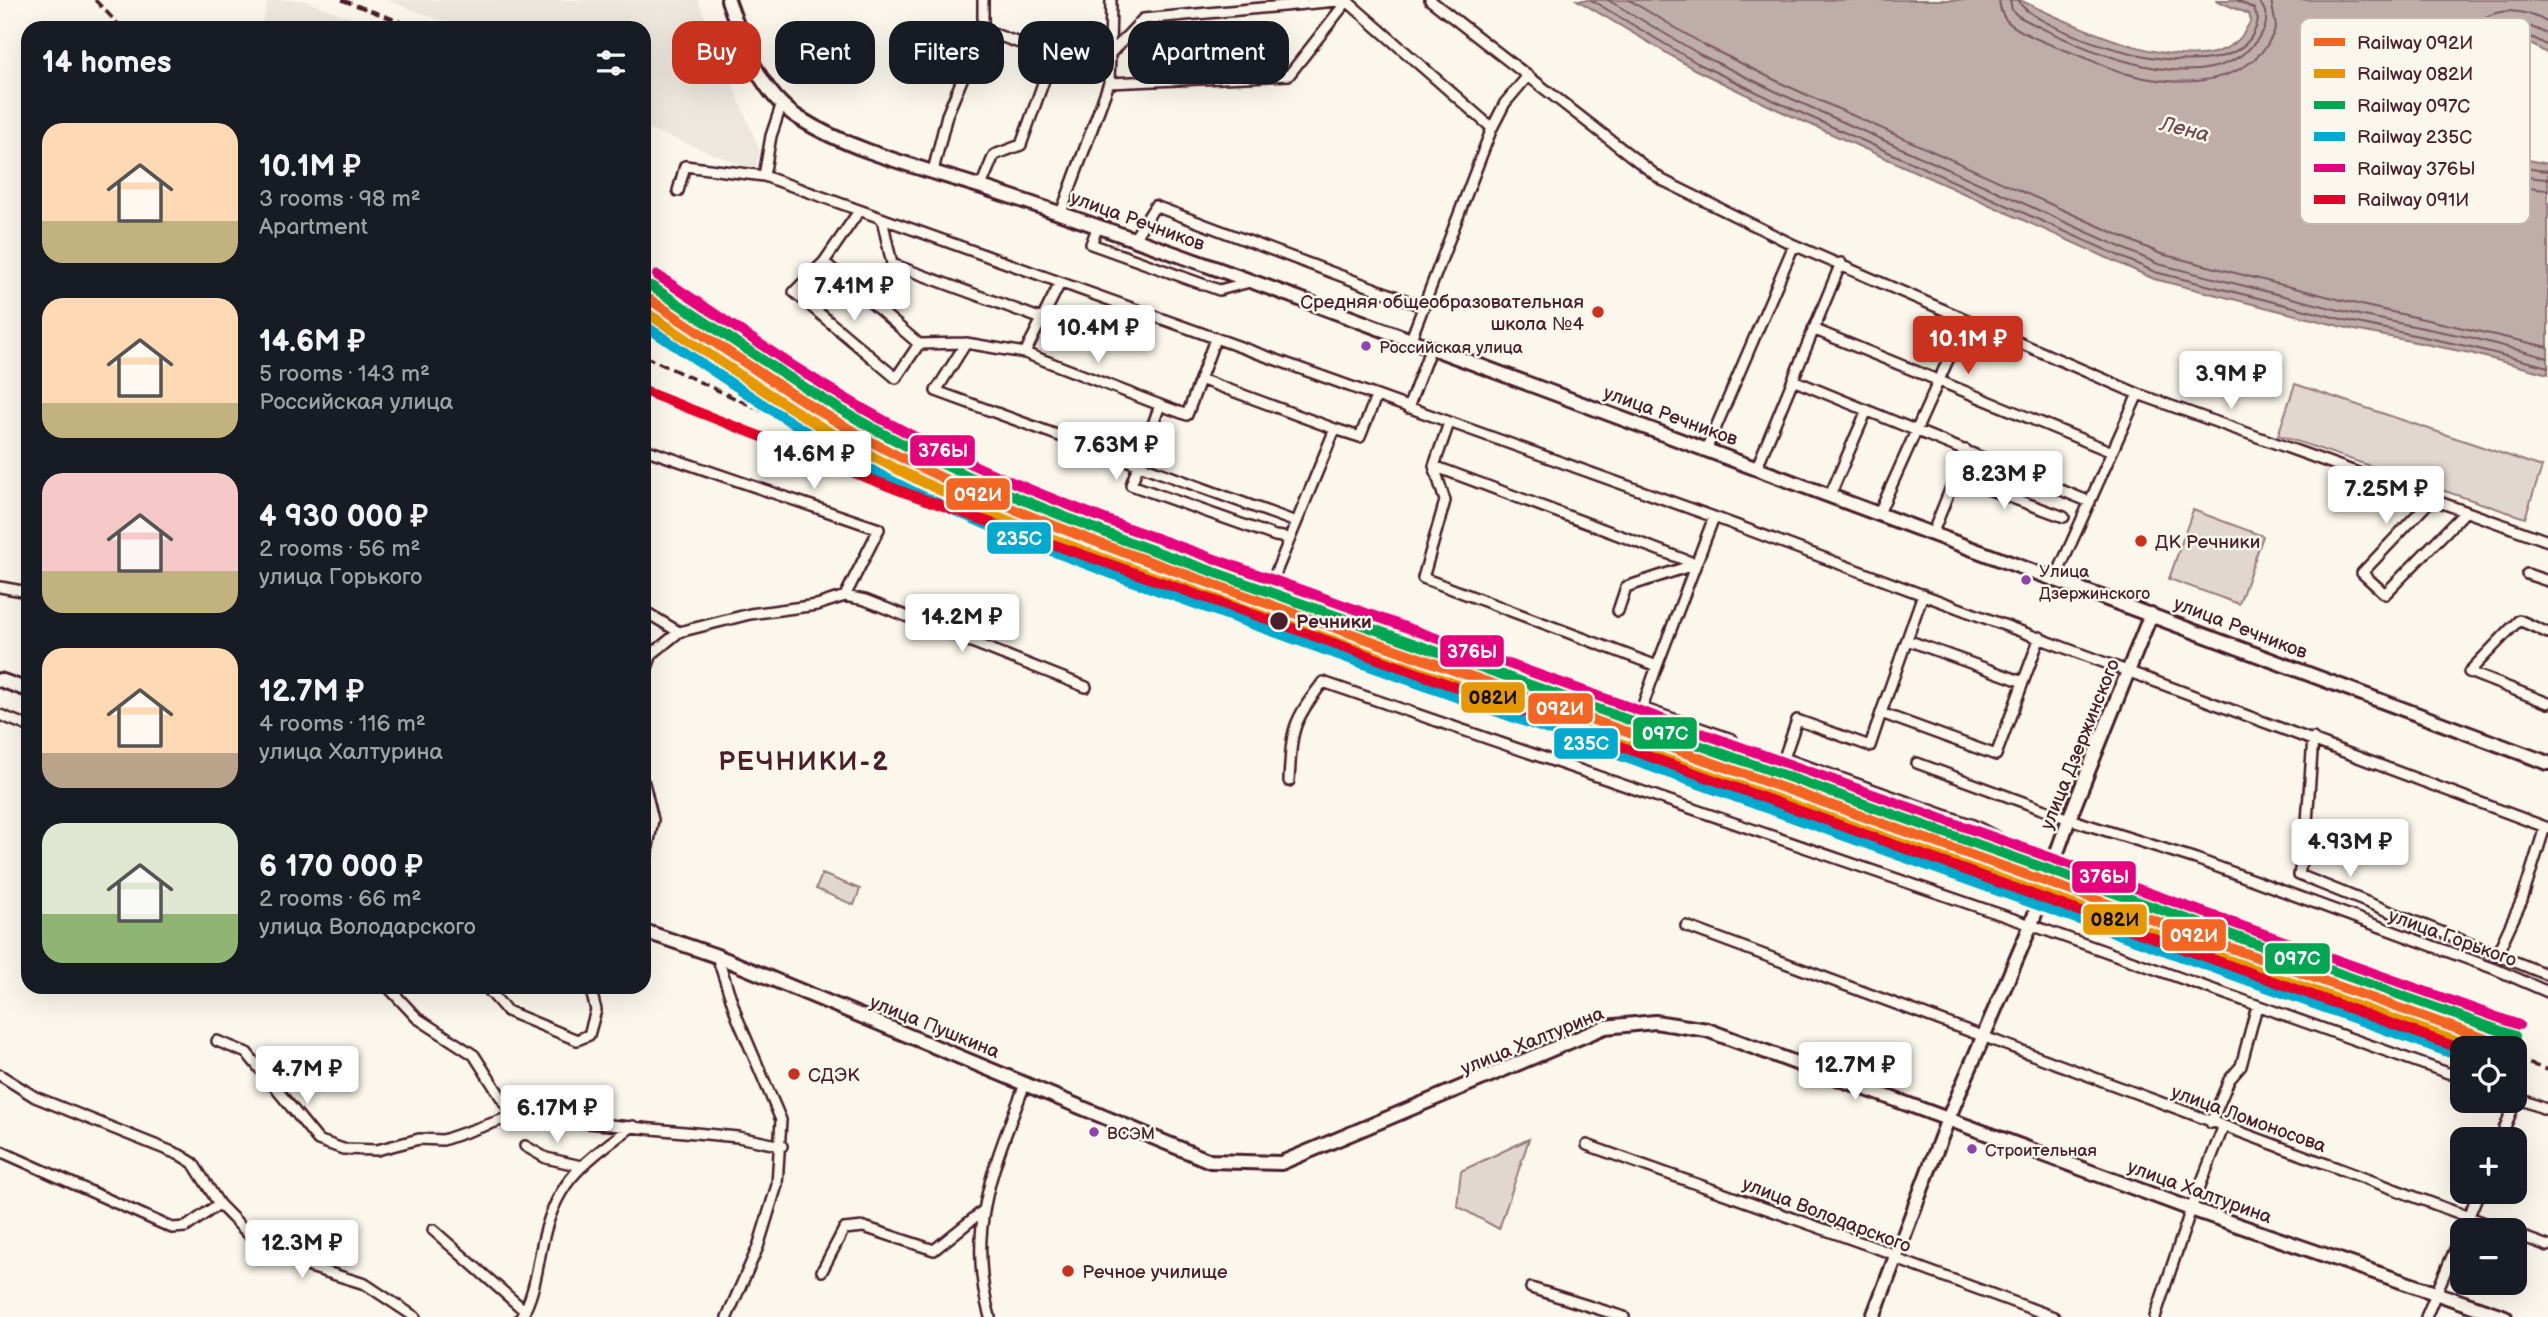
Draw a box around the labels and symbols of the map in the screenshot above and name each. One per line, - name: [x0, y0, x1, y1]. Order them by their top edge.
- legend: [2300, 18, 2530, 224]
- text: Railway 092И: [2357, 32, 2473, 55]
- text: Railway 082И: [2357, 63, 2473, 86]
- text: Railway 097С: [2357, 95, 2470, 118]
- water label: Лена: [2156, 111, 2212, 148]
- text: Railway 235С: [2357, 126, 2472, 149]
- text: Railway 376Ы: [2357, 158, 2476, 181]
- street label: улица Речников: [1067, 186, 1208, 256]
- text: Railway 091И: [2357, 189, 2469, 212]
- pin: 7.41M ₽: [789, 264, 919, 323]
- place label: Средняя общеобразовательная школа №4: [1300, 291, 1584, 336]
- marker: Средняя общеобразовательная школа №4: [1590, 304, 1606, 320]
- pin: 10.4M ₽: [1033, 306, 1163, 365]
- pin: 10.1M ₽: [1903, 316, 2033, 376]
- place label: Российская улица: [1379, 338, 1523, 358]
- marker: Российская улица: [1359, 339, 1373, 353]
- pin: 3.9M ₽: [2174, 352, 2288, 411]
- street label: улица Речников: [1600, 381, 1741, 451]
- pin: 7.63M ₽: [1051, 422, 1181, 482]
- pin: 14.6M ₽: [749, 432, 879, 491]
- line badge: 376Ы: [909, 434, 976, 467]
- text: 376Ы: [918, 440, 968, 463]
- pin: 8.23M ₽: [1939, 452, 2069, 511]
- pin: 7.25M ₽: [2321, 466, 2451, 526]
- line badge: 092И: [945, 477, 1011, 511]
- text: 092И: [954, 484, 1002, 507]
- line badge: 235С: [986, 521, 1052, 555]
- text: 235С: [996, 528, 1042, 551]
- place label: ДК Речники: [2155, 531, 2260, 554]
- marker: ДК Речники: [2133, 533, 2149, 549]
- place label: Улица Дзержинского: [2039, 562, 2150, 604]
- marker: Улица Дзержинского: [2019, 573, 2033, 587]
- street label: улица Речников: [2170, 592, 2311, 664]
- pin: 14.2M ₽: [897, 594, 1027, 654]
- marker: Речники: [1268, 610, 1290, 632]
- place label: Речники: [1296, 611, 1372, 634]
- line badge: 376Ы: [1439, 634, 1505, 668]
- text: 376Ы: [1447, 641, 1497, 664]
- street label: улица Дзержинского: [2036, 656, 2125, 833]
- line badge: 082И: [1460, 681, 1526, 714]
- text: 082И: [1469, 687, 1517, 710]
- line badge: 092И: [1527, 692, 1594, 725]
- text: 092И: [1536, 698, 1584, 721]
- line badge: 097С: [1632, 716, 1698, 750]
- text: 097С: [1642, 723, 1688, 746]
- line badge: 235С: [1553, 727, 1619, 760]
- text: 235С: [1563, 733, 1609, 756]
- district label: РЕЧНИКИ-2: [718, 747, 890, 778]
- pin: 4.93M ₽: [2285, 820, 2415, 879]
- line badge: 376Ы: [2071, 860, 2137, 894]
- text: 376Ы: [2079, 866, 2129, 889]
- line badge: 082И: [2082, 903, 2148, 936]
- street label: улица Горького: [2385, 905, 2520, 972]
- text: 082И: [2091, 909, 2139, 932]
- line badge: 092И: [2161, 918, 2227, 952]
- text: 092И: [2170, 925, 2218, 948]
- line badge: 097С: [2264, 942, 2331, 975]
- text: 097С: [2274, 948, 2320, 971]
- street label: улица Пушкина: [866, 991, 1003, 1064]
- street label: улица Халтурина: [1458, 1002, 1607, 1081]
- pin: 12.7M ₽: [1790, 1042, 1920, 1102]
- pin: 4.7M ₽: [250, 1046, 364, 1106]
- place label: СДЭК: [808, 1064, 860, 1087]
- marker: СДЭК: [786, 1066, 802, 1082]
- street label: улица Ломоносова: [2168, 1081, 2329, 1158]
- pin: 6.17M ₽: [492, 1086, 622, 1145]
- place label: ВСЭМ: [1107, 1124, 1155, 1144]
- marker: ВСЭМ: [1087, 1125, 1101, 1139]
- place label: Строительная: [1985, 1141, 2097, 1161]
- marker: Строительная: [1965, 1142, 1979, 1156]
- street label: улица Халтурина: [2124, 1156, 2275, 1229]
- street label: улица Володарского: [1739, 1173, 1914, 1258]
- pin: 12.3M ₽: [237, 1220, 367, 1280]
- place label: Речное училище: [1082, 1261, 1228, 1284]
- marker: Речное училище: [1060, 1263, 1076, 1279]

